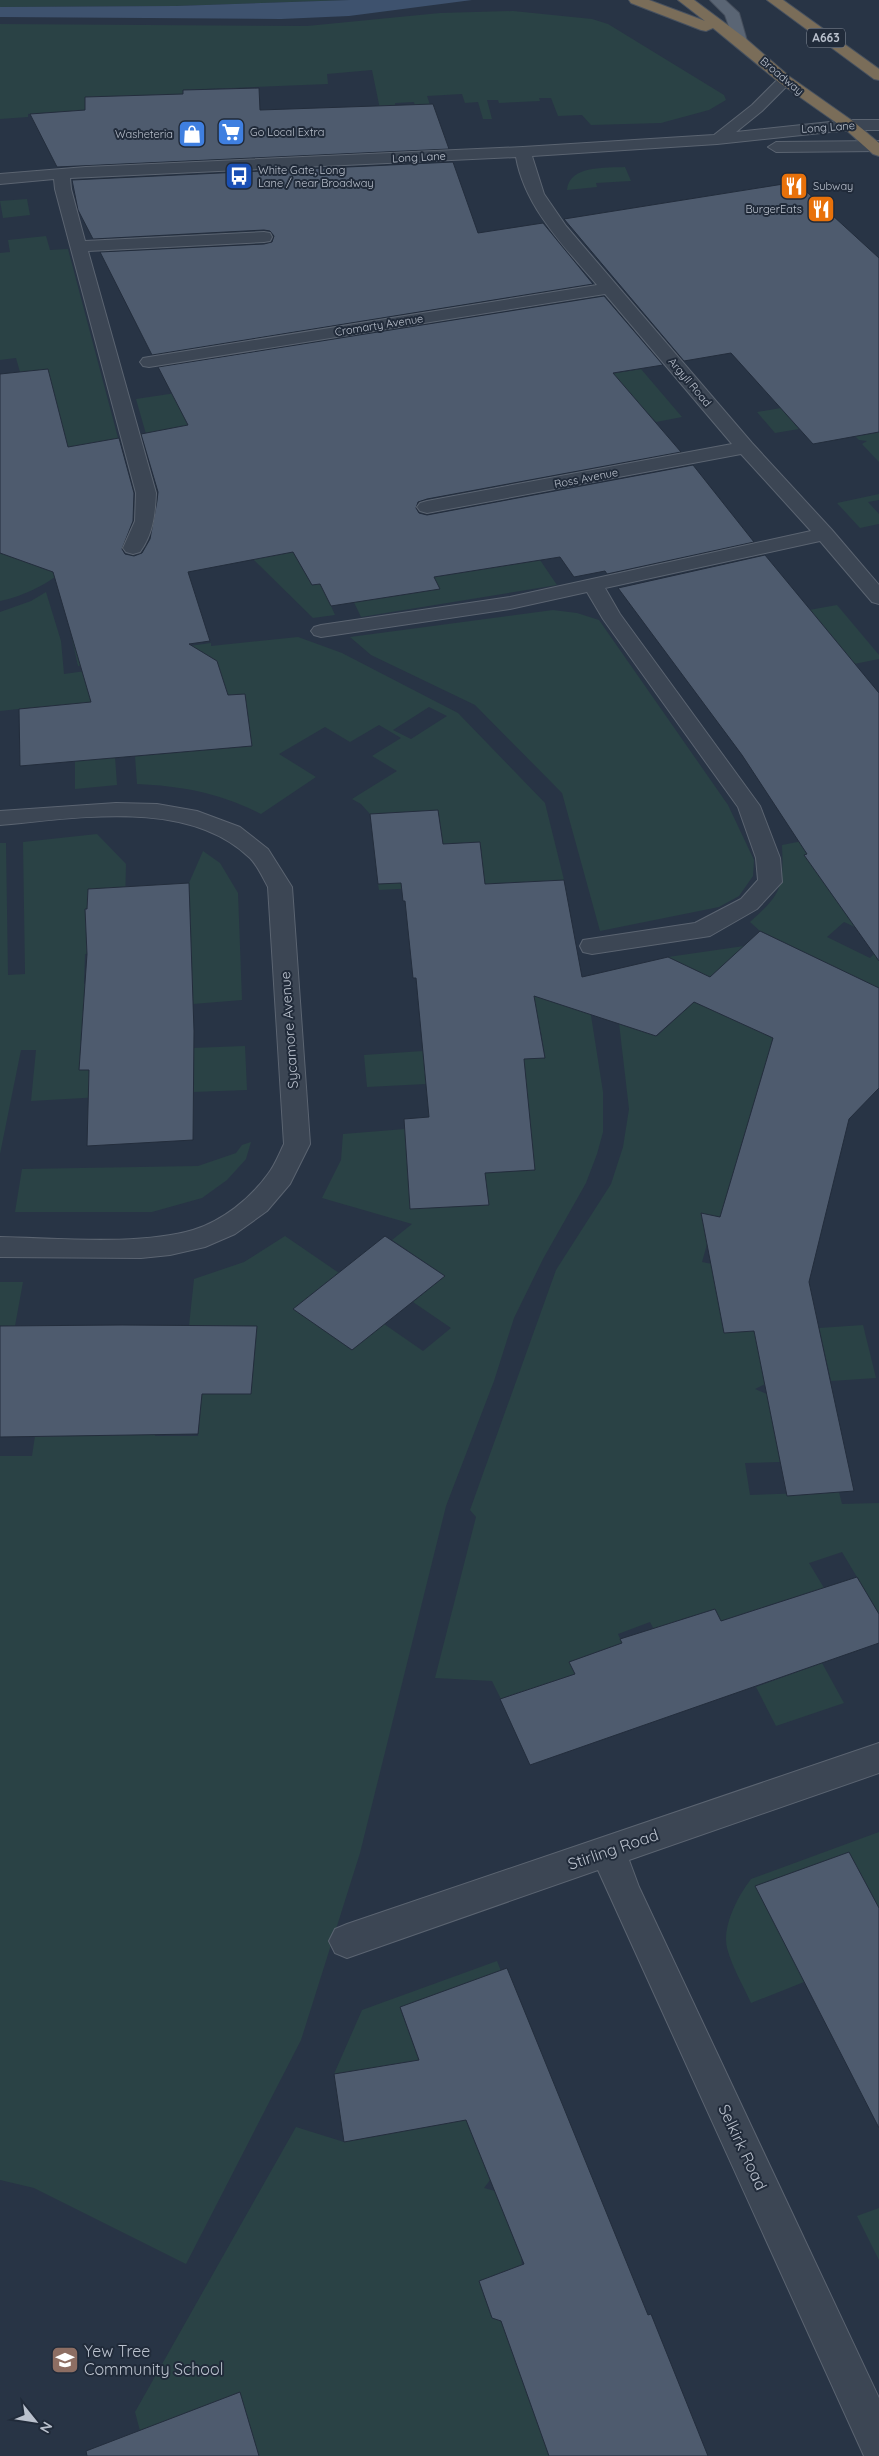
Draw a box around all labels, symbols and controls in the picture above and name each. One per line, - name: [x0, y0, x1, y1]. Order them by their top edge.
- road number: A663: [807, 28, 845, 48]
- street label: Broadway: [757, 54, 807, 98]
- supermarket icon: Go Local Extra: [216, 117, 246, 147]
- street label: Long Lane: [801, 118, 855, 136]
- shop icon: Washeteria: [177, 119, 207, 149]
- place label: Go Local Extra: [250, 125, 324, 139]
- place label: Washeteria: [115, 127, 173, 141]
- street label: Long Lane: [392, 149, 446, 165]
- bus stop icon: White Gate, Long Lane / near Broadway: [224, 161, 254, 191]
- place label: White Gate, Long Lane / near Broadway: [258, 163, 374, 190]
- restaurant icon: Subway: [779, 171, 809, 201]
- place label: Subway: [813, 179, 853, 193]
- restaurant icon: BurgerEats: [806, 194, 836, 224]
- place label: BurgerEats: [745, 202, 802, 216]
- street label: Cromarty Avenue: [334, 311, 424, 339]
- street label: Argyll Road: [665, 355, 715, 409]
- street label: Ross Avenue: [553, 465, 619, 491]
- street label: Sycamore Avenue: [276, 971, 302, 1089]
- street label: Stirling Road: [565, 1824, 661, 1874]
- street label: Selkirk Road: [714, 2101, 772, 2193]
- place label: Yew Tree Community School: [84, 2341, 223, 2379]
- school or university icon: Yew Tree Community School: [50, 2345, 80, 2375]
- north arrow: [10, 2396, 60, 2446]
- text: N: [36, 2419, 57, 2436]

